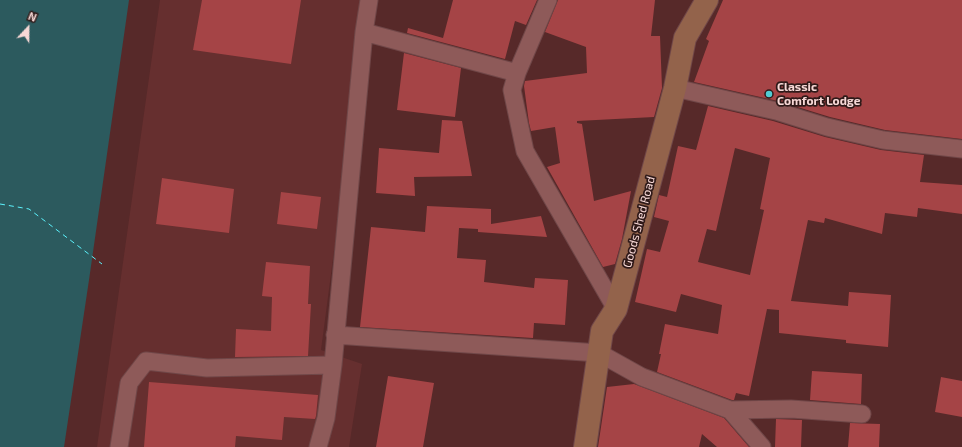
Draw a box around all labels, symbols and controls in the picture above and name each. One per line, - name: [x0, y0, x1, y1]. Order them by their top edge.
- north arrow: [8, 8, 48, 48]
- text: N: [27, 9, 39, 24]
- place label: Classic Comfort Lodge: [777, 80, 861, 108]
- marker: Classic Comfort Lodge: [764, 89, 774, 99]
- street label: Goods Shed Road: [620, 175, 658, 269]

